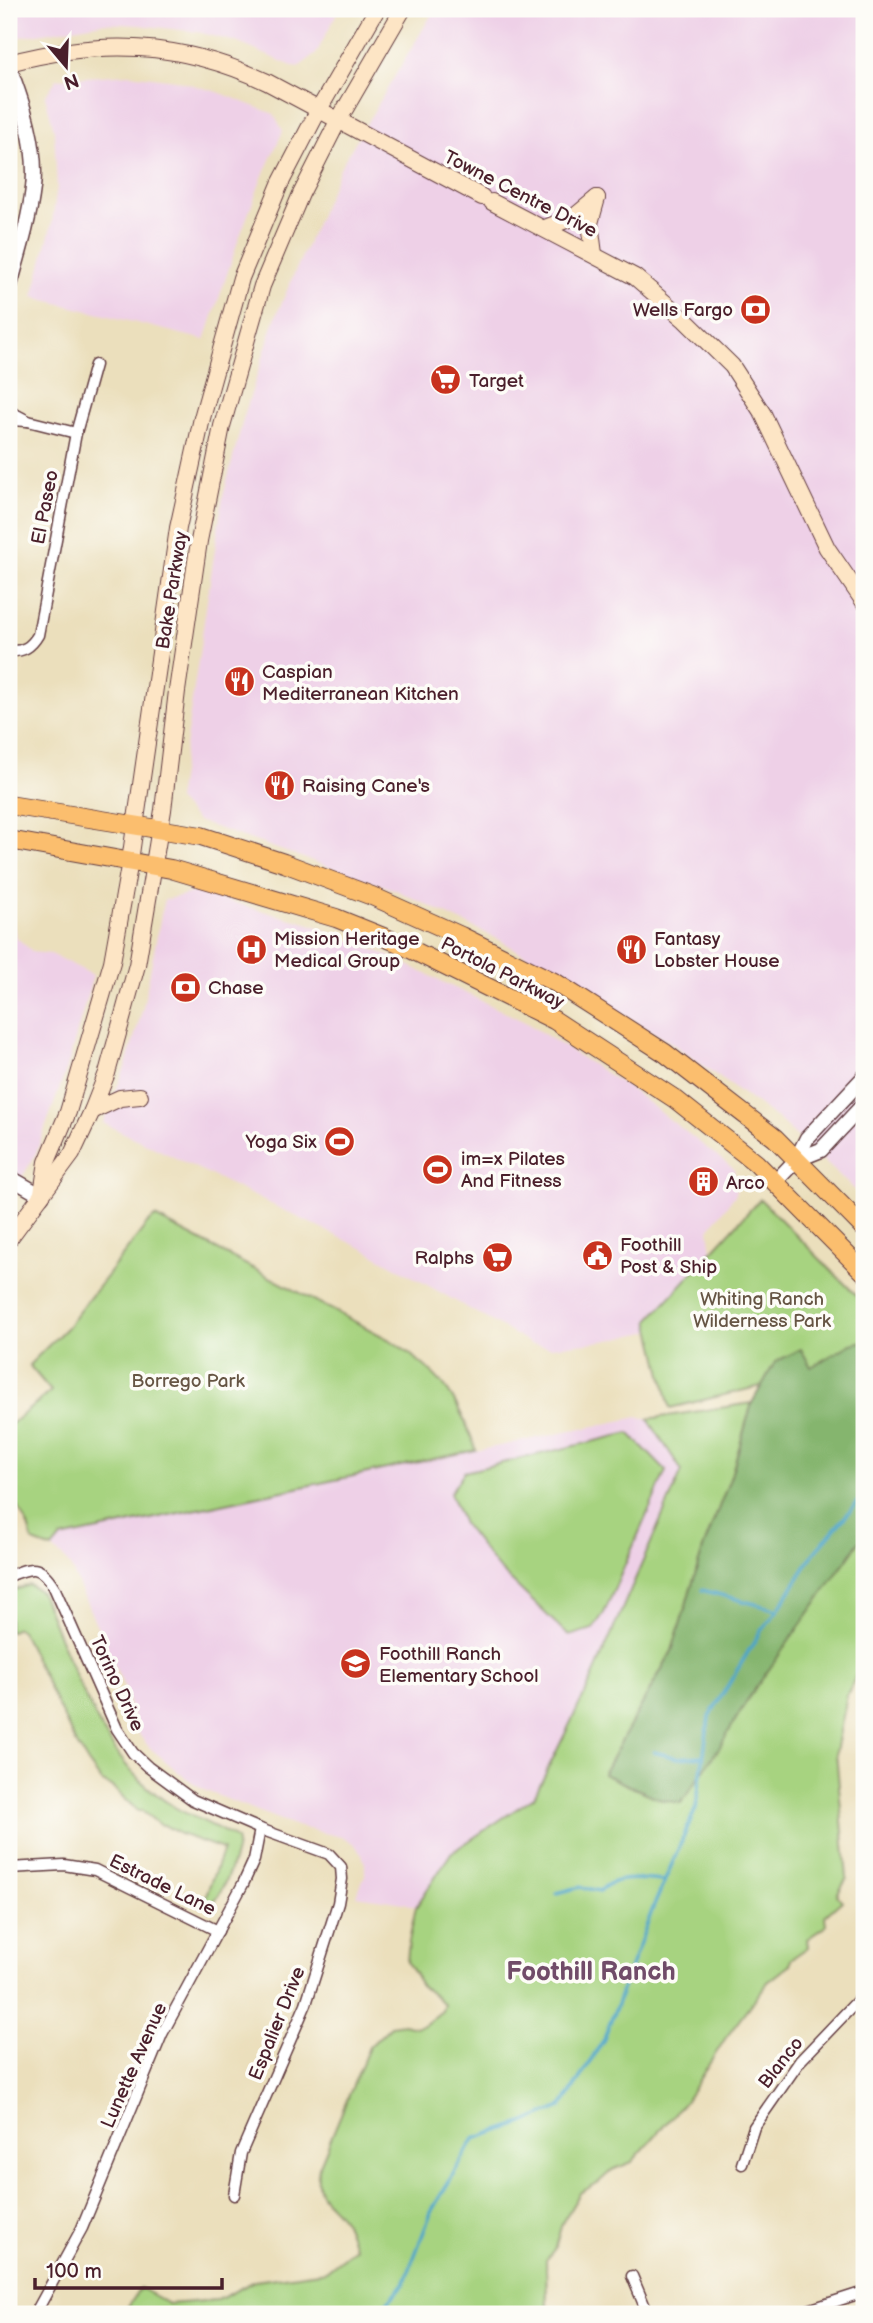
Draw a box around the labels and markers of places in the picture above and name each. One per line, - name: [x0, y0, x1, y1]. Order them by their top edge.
- bank icon: Wells Fargo: [739, 292, 773, 326]
- place label: Wells Fargo: [633, 299, 733, 322]
- supermarket icon: Target: [429, 363, 463, 397]
- place label: Target: [469, 370, 524, 393]
- place label: Caspian Mediterranean Kitchen: [262, 661, 459, 706]
- restaurant icon: Caspian Mediterranean Kitchen: [222, 665, 256, 699]
- restaurant icon: Raising Cane's: [262, 768, 296, 802]
- place label: Raising Cane's: [302, 775, 430, 798]
- place label: Mission Heritage Medical Group: [274, 928, 419, 973]
- place label: Fantasy Lobster House: [654, 928, 780, 973]
- hospital icon: Mission Heritage Medical Group: [234, 932, 268, 966]
- restaurant icon: Fantasy Lobster House: [614, 932, 648, 966]
- bank icon: Chase: [168, 970, 202, 1004]
- place label: Chase: [208, 977, 263, 1000]
- sports icon: Yoga Six: [323, 1124, 357, 1158]
- place label: Yoga Six: [244, 1131, 317, 1154]
- place label: im=x Pilates And Fitness: [461, 1148, 565, 1193]
- sports icon: im=x Pilates And Fitness: [421, 1152, 455, 1186]
- building icon: Arco: [686, 1165, 720, 1199]
- place label: Arco: [726, 1172, 765, 1195]
- place label: Foothill Post & Ship: [620, 1234, 717, 1279]
- public building icon: Foothill Post & Ship: [580, 1238, 614, 1272]
- supermarket icon: Ralphs: [480, 1240, 514, 1274]
- place label: Ralphs: [415, 1247, 474, 1270]
- place label: Foothill Ranch Elementary School: [379, 1643, 538, 1688]
- school or university icon: Foothill Ranch Elementary School: [339, 1647, 373, 1681]

